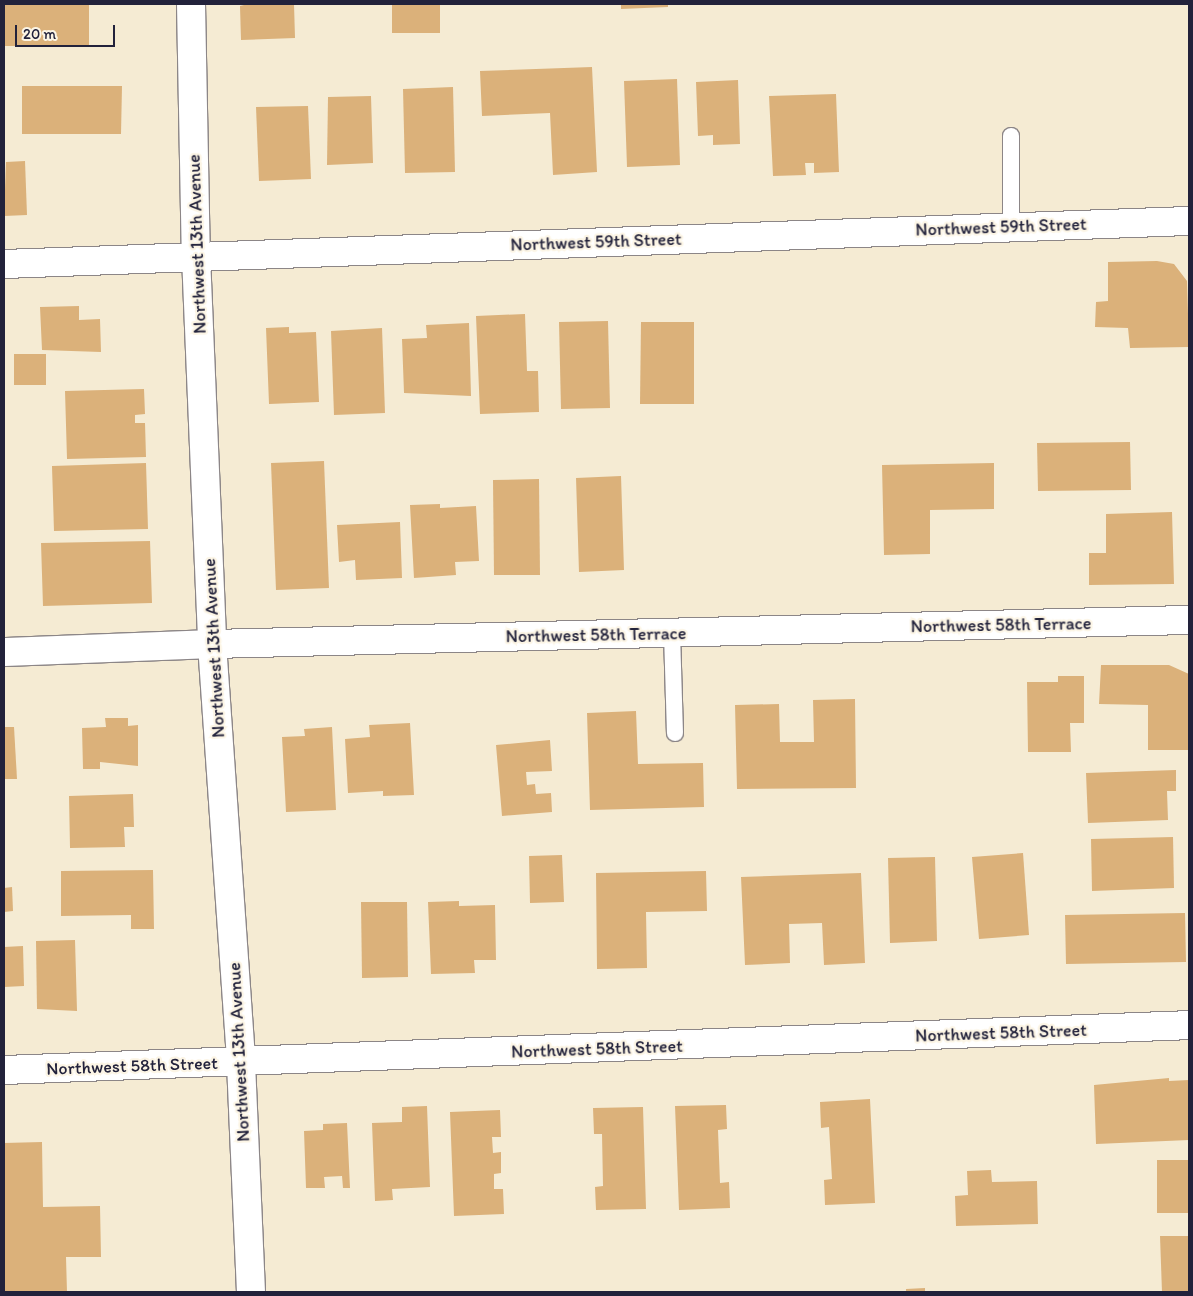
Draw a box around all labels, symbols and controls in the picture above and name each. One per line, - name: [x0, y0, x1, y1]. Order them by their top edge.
- scale bar: [18, 15, 118, 47]
- text: 20 m: [23, 25, 56, 43]
- street label: Northwest 13th Avenue: [183, 154, 211, 334]
- street label: Northwest 59th Street: [915, 213, 1087, 241]
- street label: Northwest 59th Street: [510, 228, 682, 256]
- street label: Northwest 13th Avenue: [199, 558, 229, 738]
- street label: Northwest 58th Terrace: [911, 613, 1091, 637]
- street label: Northwest 58th Terrace: [506, 623, 686, 647]
- street label: Northwest 13th Avenue: [224, 962, 254, 1142]
- street label: Northwest 58th Street: [915, 1019, 1087, 1047]
- street label: Northwest 58th Street: [511, 1035, 683, 1063]
- street label: Northwest 58th Street: [46, 1052, 218, 1080]

